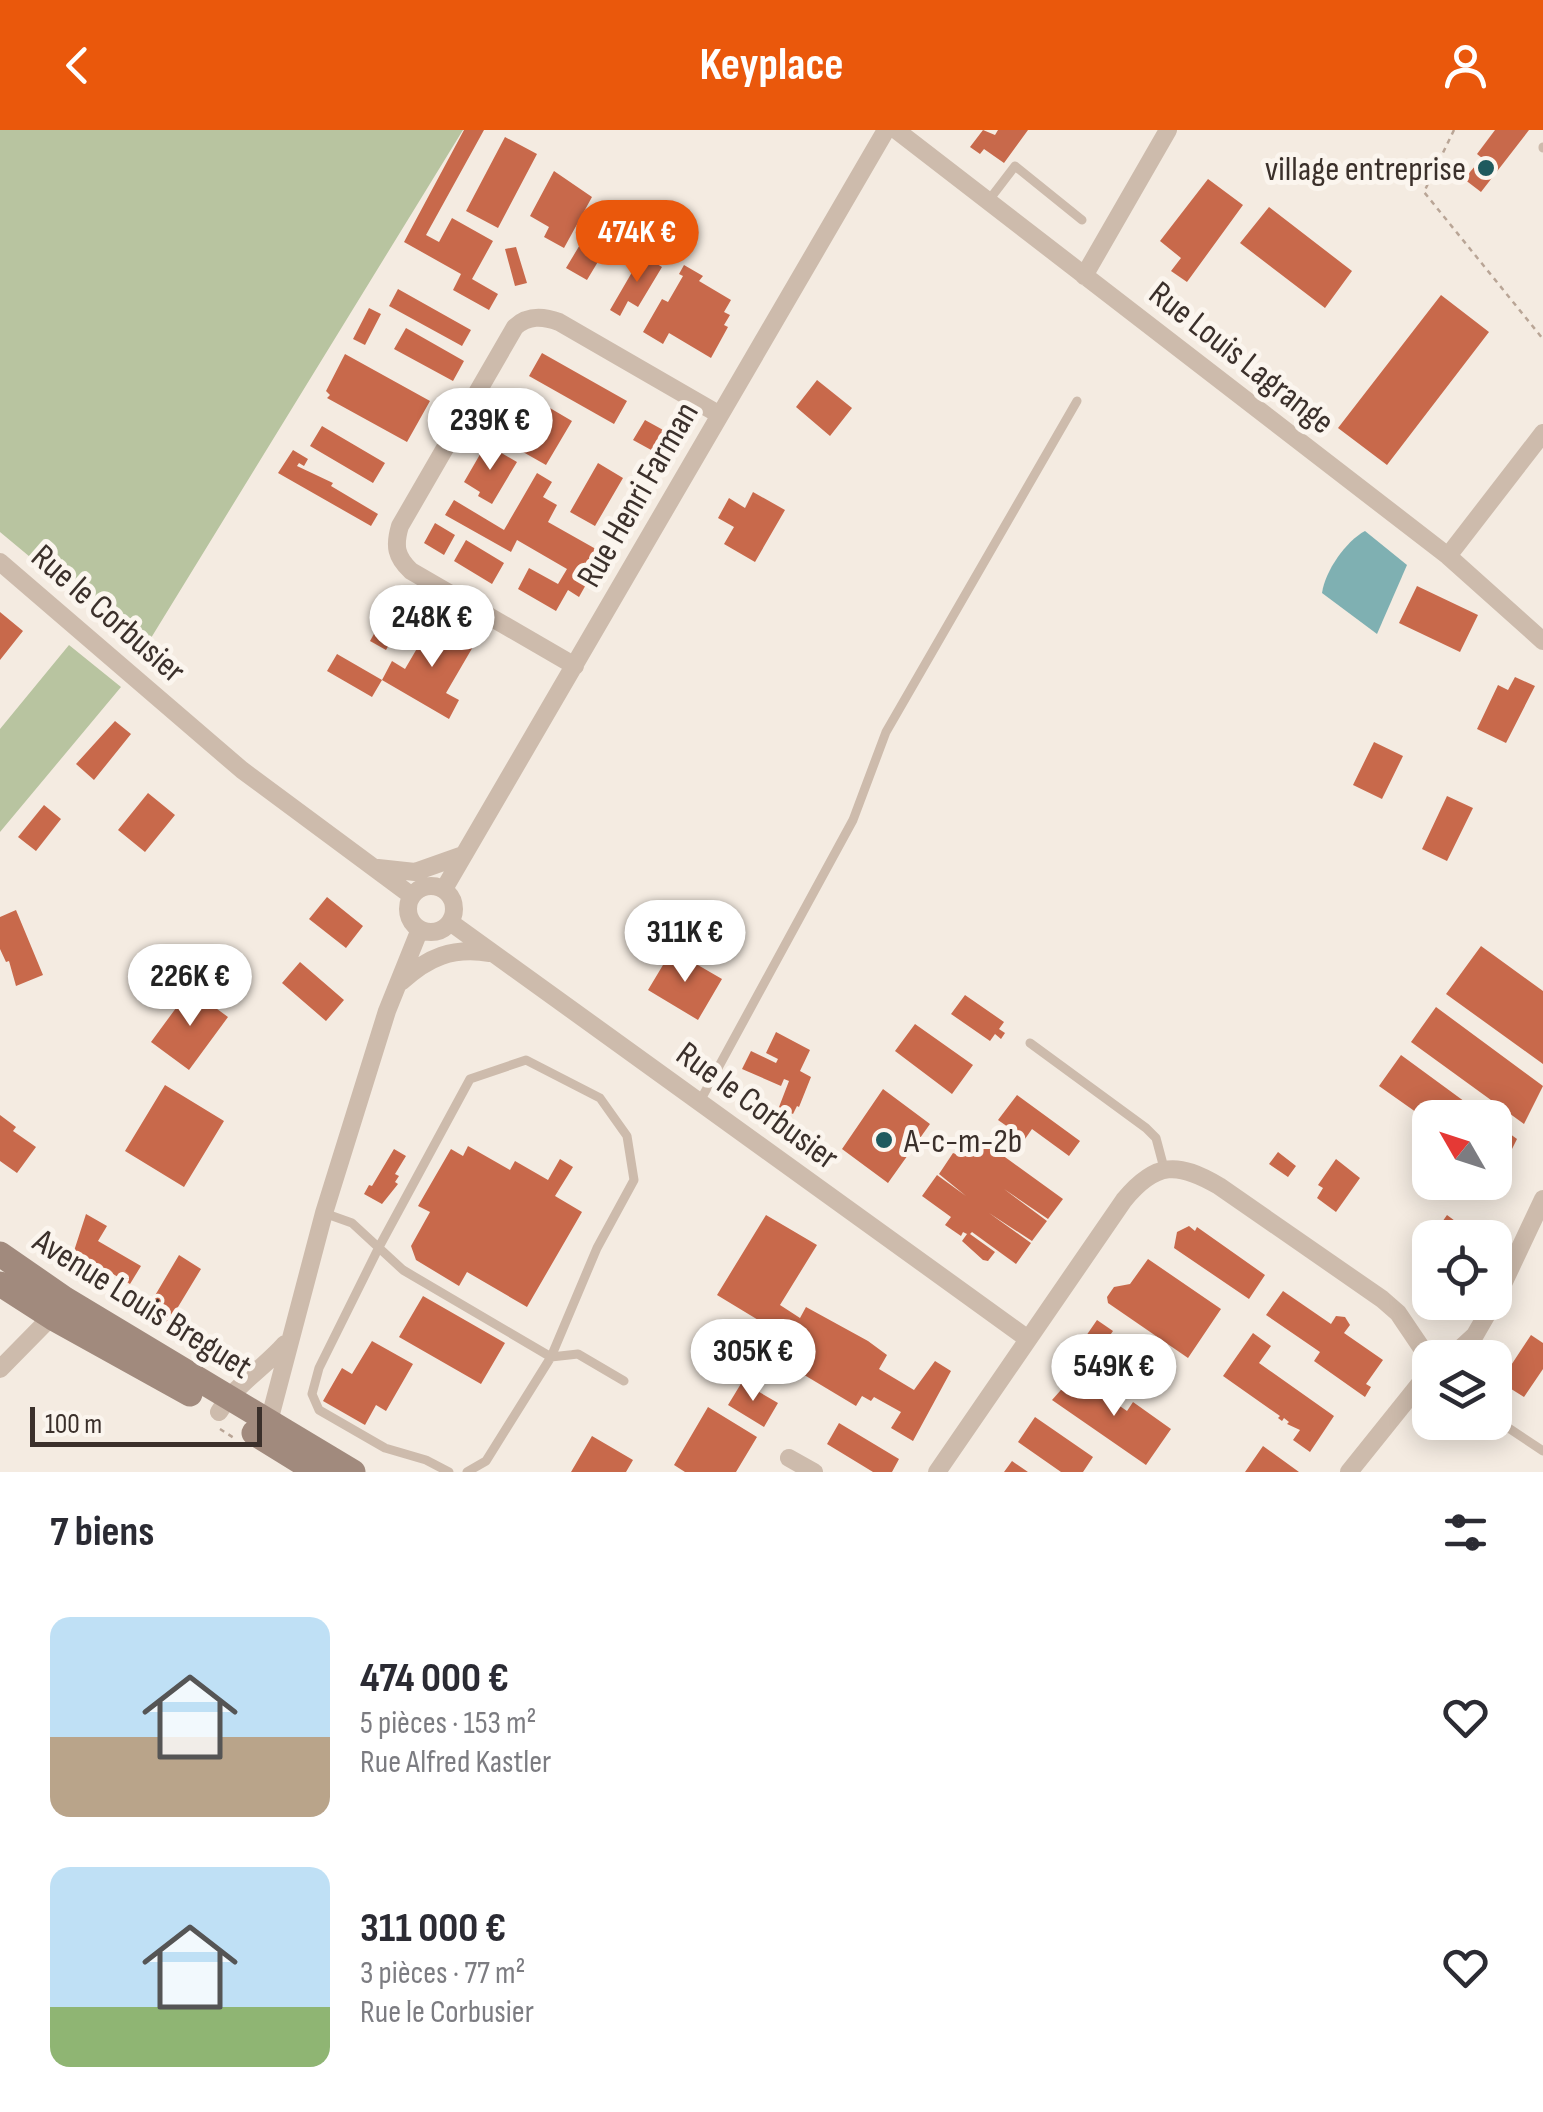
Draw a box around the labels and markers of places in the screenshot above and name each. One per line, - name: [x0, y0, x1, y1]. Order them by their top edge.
- place label: village entreprise: [1265, 148, 1466, 191]
- marker: village entreprise: [1475, 157, 1497, 179]
- pin: 474K €: [556, 200, 718, 285]
- pin: 239K €: [409, 388, 571, 473]
- pin: 248K €: [351, 585, 513, 670]
- pin: 311K €: [604, 900, 766, 985]
- pin: 226K €: [109, 944, 271, 1029]
- place label: A-c-m-2b: [903, 1120, 1022, 1163]
- marker: A-c-m-2b: [873, 1129, 895, 1151]
- pin: 305K €: [672, 1319, 834, 1404]
- pin: 549K €: [1033, 1334, 1195, 1419]

